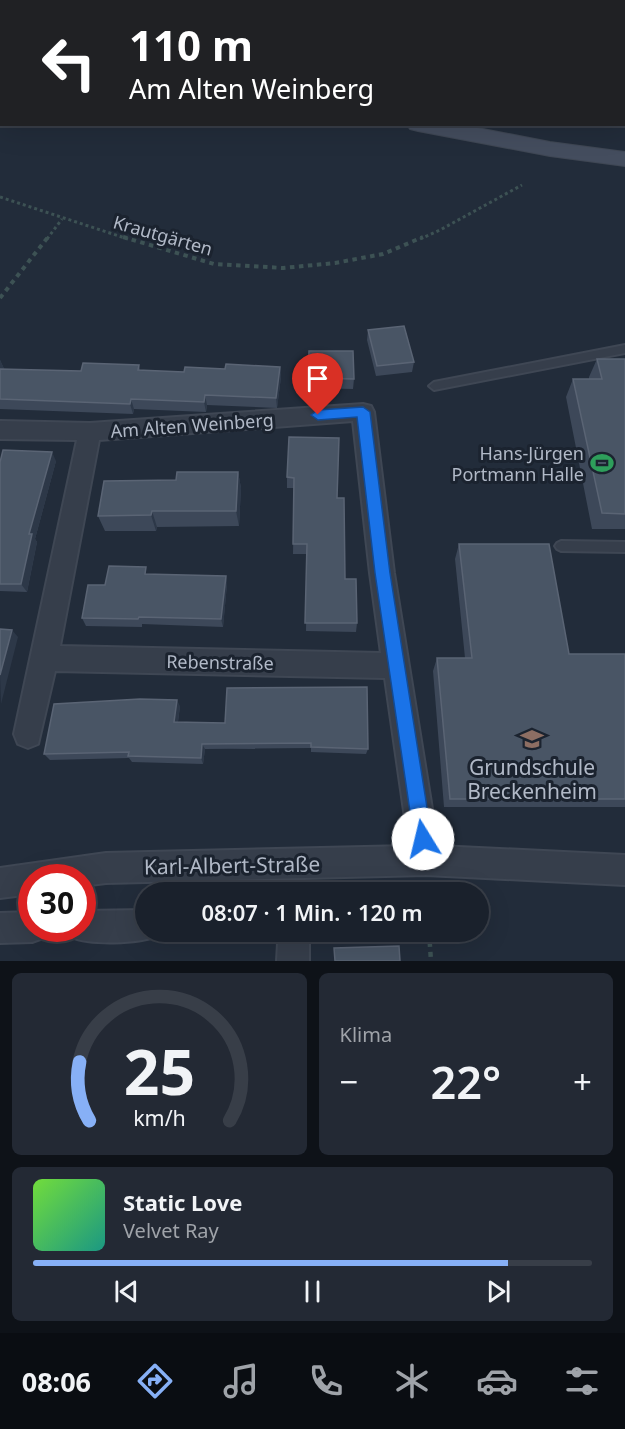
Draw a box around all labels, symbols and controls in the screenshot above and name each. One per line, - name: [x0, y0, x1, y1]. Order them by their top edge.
- text: 110 m: [129, 16, 253, 73]
- icon: left: [30, 24, 108, 102]
- text: Am Alten Weinberg: [129, 70, 374, 107]
- street label: Krautgärten: [111, 209, 215, 261]
- pin: [292, 353, 343, 415]
- icon: arrive: [301, 362, 334, 395]
- street label: Am Alten Weinberg: [110, 407, 274, 443]
- place label: Hans-Jürgen Portmann Halle: [452, 441, 584, 486]
- sports icon: Hans-Jürgen Portmann Halle: [589, 450, 615, 476]
- street label: Rebenstraße: [166, 649, 274, 675]
- school or university icon: Grundschule Breckenheim: [519, 726, 545, 752]
- place label: Grundschule Breckenheim: [467, 753, 597, 805]
- position arrow: [391, 807, 455, 871]
- street label: Karl-Albert-Straße: [144, 849, 320, 881]
- speed limit sign: 30: [18, 864, 96, 942]
- text: 08:07 · 1 Min. · 120 m: [201, 897, 423, 927]
- text: Klima: [340, 1021, 392, 1048]
- text: 25: [124, 1028, 195, 1113]
- text: 22°: [430, 1051, 501, 1112]
- text: −: [340, 1059, 358, 1104]
- text: +: [573, 1059, 592, 1104]
- text: km/h: [133, 1103, 186, 1132]
- text: Static Love: [123, 1187, 242, 1217]
- text: Velvet Ray: [123, 1217, 219, 1244]
- icon: previous: [110, 1275, 143, 1308]
- icon: pause: [296, 1275, 329, 1308]
- icon: next: [482, 1275, 515, 1308]
- icon: directions: [134, 1360, 176, 1402]
- icon: music: [220, 1360, 262, 1402]
- icon: phone: [305, 1360, 347, 1402]
- icon: climate: [391, 1360, 433, 1402]
- icon: car: [476, 1360, 518, 1402]
- icon: filters: [561, 1360, 603, 1402]
- text: 08:06: [22, 1363, 91, 1400]

